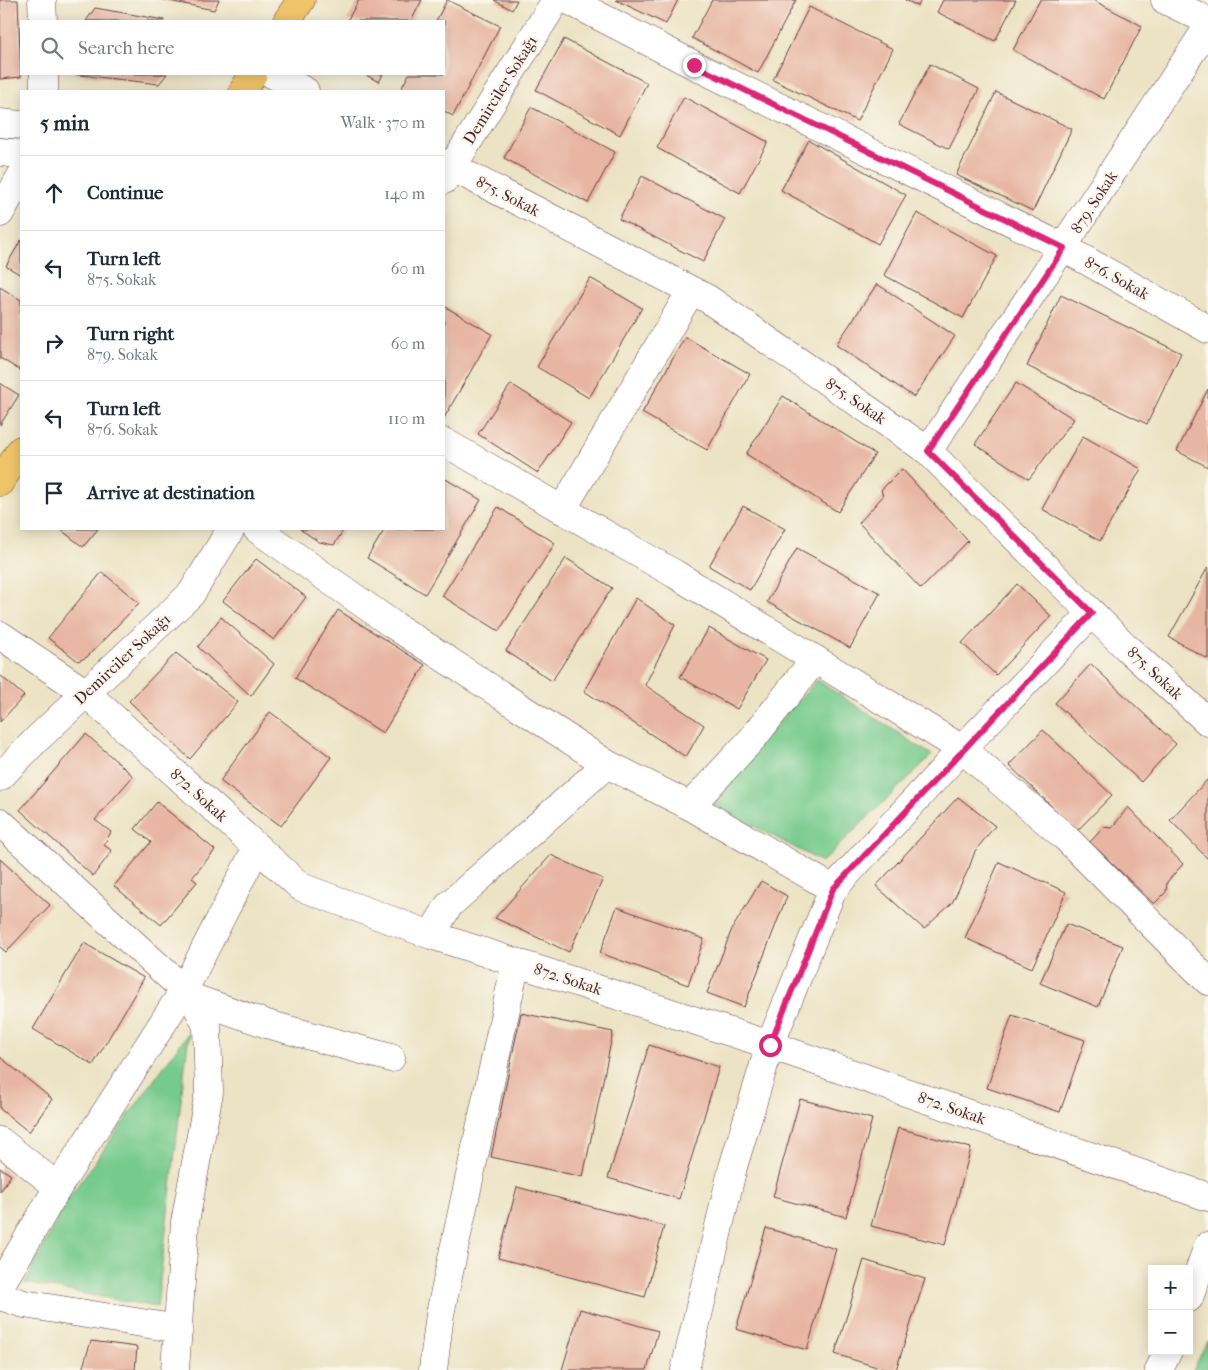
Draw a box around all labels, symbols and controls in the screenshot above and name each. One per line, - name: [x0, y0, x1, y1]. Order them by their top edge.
- search box: [20, 20, 445, 75]
- street label: Demirciler Sokağı: [459, 32, 541, 148]
- icon: search: [38, 34, 66, 62]
- text: Search here: [78, 37, 174, 59]
- route end: [683, 54, 706, 77]
- text: 5 min: [40, 111, 89, 135]
- text: Walk · 370 m: [340, 113, 425, 132]
- street label: 879. Sokak: [1067, 167, 1122, 237]
- street label: 875. Sokak: [473, 172, 544, 221]
- icon: ahead: [40, 179, 68, 207]
- text: Continue: [87, 182, 163, 204]
- text: 140 m: [384, 184, 425, 203]
- text: Turn left: [87, 248, 161, 270]
- street label: 876. Sokak: [1081, 252, 1153, 304]
- icon: left: [40, 254, 68, 282]
- text: 60 m: [391, 259, 425, 278]
- text: 875. Sokak: [87, 270, 156, 289]
- text: Turn right: [87, 323, 174, 345]
- icon: right: [40, 329, 68, 357]
- text: 60 m: [391, 334, 425, 353]
- text: 879. Sokak: [87, 345, 158, 364]
- street label: 875. Sokak: [822, 374, 891, 429]
- text: Turn left: [87, 398, 161, 420]
- icon: left: [40, 404, 68, 432]
- text: 110 m: [388, 409, 425, 428]
- text: 876. Sokak: [87, 420, 158, 439]
- icon: arrive: [40, 479, 68, 507]
- text: Arrive at destination: [87, 482, 255, 504]
- street label: Demirciler Sokağı: [70, 609, 174, 708]
- street label: 875. Sokak: [1123, 642, 1187, 704]
- street label: 872. Sokak: [166, 764, 232, 826]
- street label: 872. Sokak: [532, 959, 605, 999]
- route start: [759, 1034, 782, 1057]
- street label: 872. Sokak: [916, 1088, 989, 1129]
- map controls: [1148, 1265, 1193, 1355]
- button: +: [1148, 1265, 1193, 1310]
- button: −: [1148, 1310, 1193, 1355]

